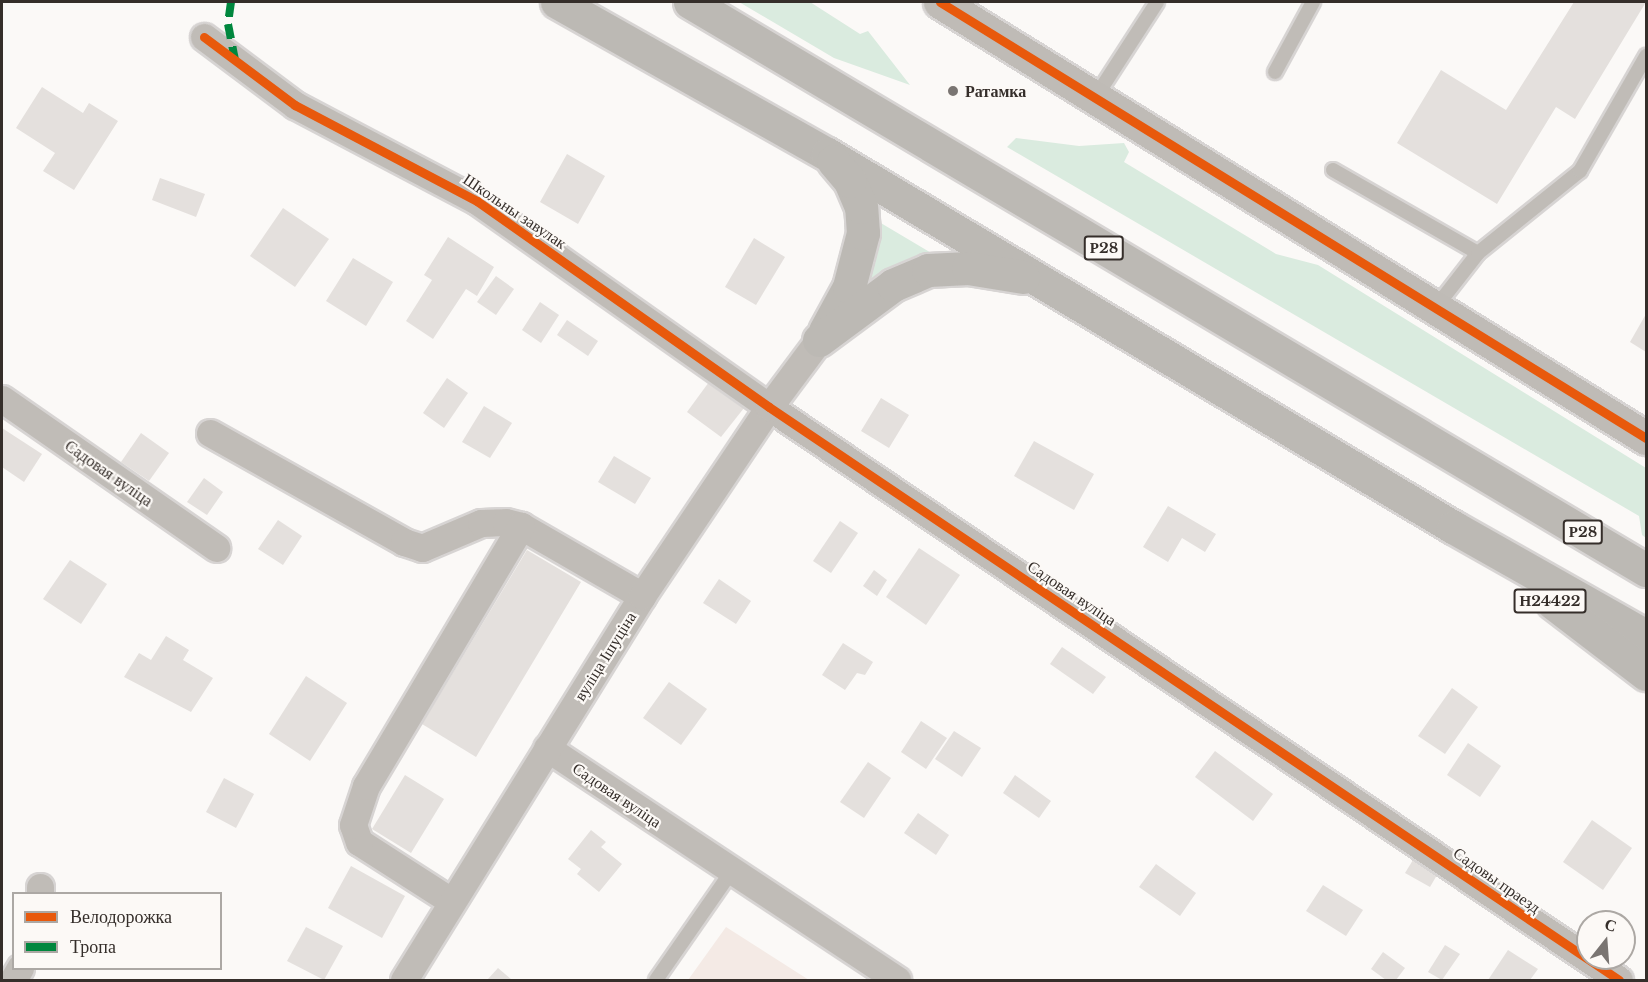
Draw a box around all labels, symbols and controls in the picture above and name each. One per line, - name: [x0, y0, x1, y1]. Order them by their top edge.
- place label: Ратамка: [965, 81, 1026, 101]
- marker: Ратамка: [946, 84, 960, 98]
- street label: Школьны завулак: [460, 169, 570, 253]
- road number: Р28: [1083, 236, 1125, 260]
- street label: Садовая вуліца: [61, 436, 157, 510]
- road number: Р28: [1562, 520, 1604, 544]
- street label: Садовая вуліца: [1024, 556, 1120, 630]
- road number: Н24422: [1512, 589, 1588, 613]
- street label: вуліца Ішуціна: [570, 608, 640, 704]
- street label: Садовая вуліца: [569, 758, 665, 832]
- street label: Садовы праезд: [1450, 843, 1544, 917]
- legend: [12, 892, 222, 970]
- text: Велодорожка: [70, 906, 172, 928]
- north arrow: [1576, 910, 1636, 970]
- text: С: [1602, 913, 1619, 936]
- text: Тропа: [70, 936, 116, 958]

